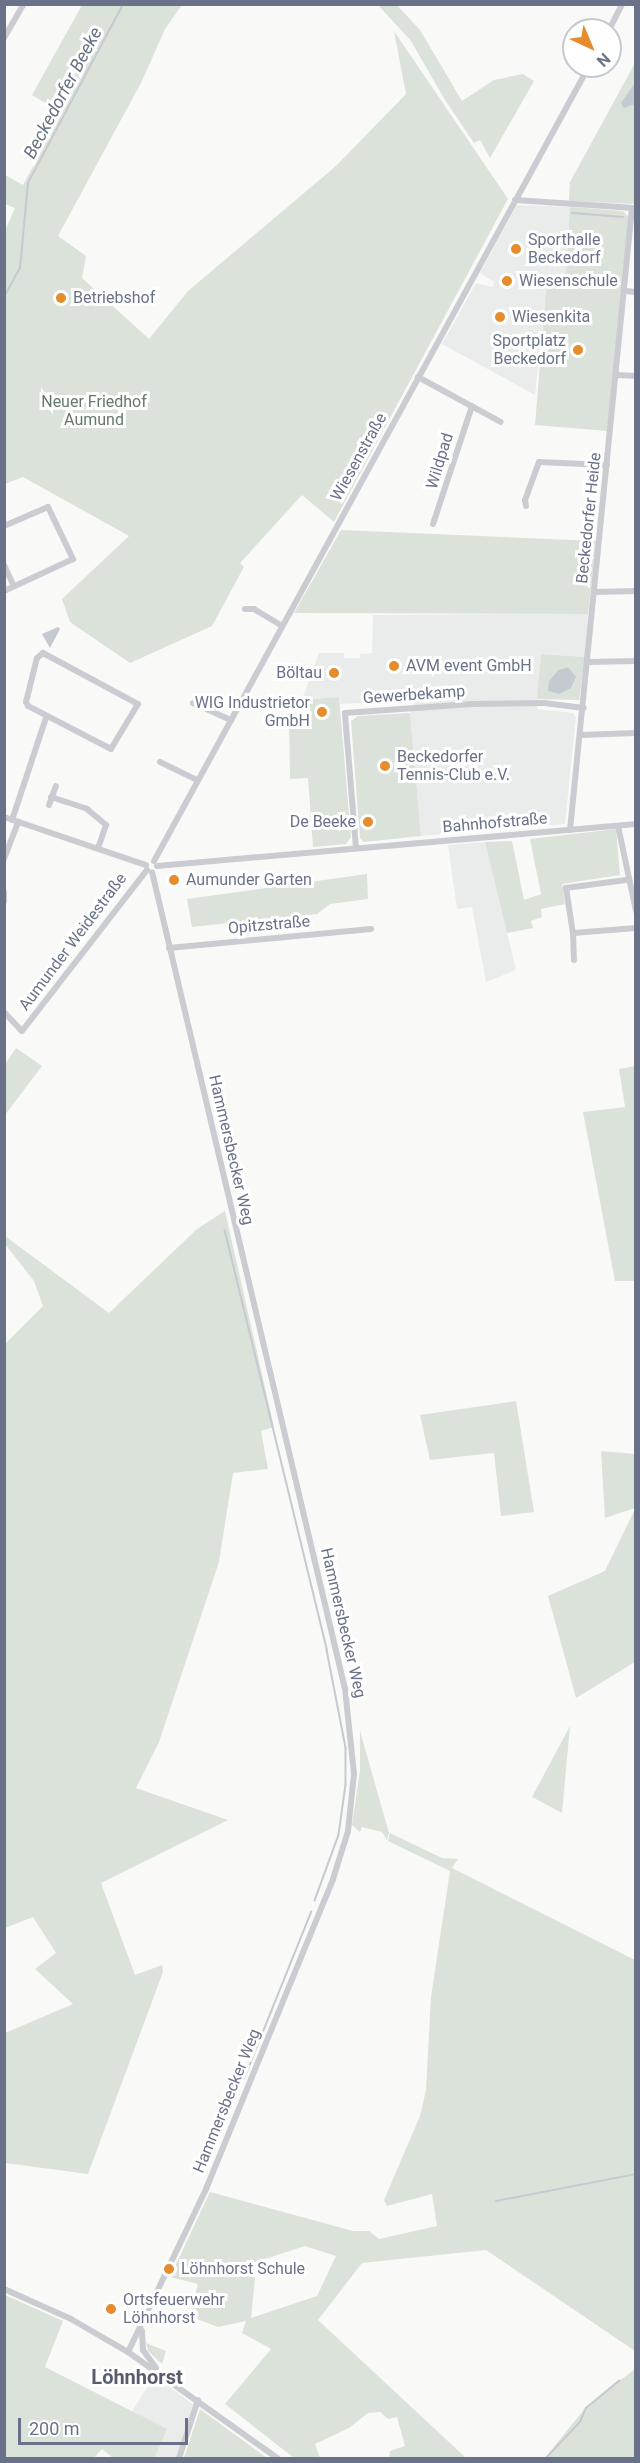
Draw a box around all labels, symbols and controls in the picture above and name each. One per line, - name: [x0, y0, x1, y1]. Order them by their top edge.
- north arrow: [562, 18, 622, 78]
- water label: Beckedorfer Beeke: [19, 24, 107, 162]
- text: N: [593, 49, 614, 71]
- place label: Sporthalle Beckedorf: [528, 230, 601, 268]
- marker: Sporthalle Beckedorf: [509, 242, 523, 256]
- place label: Wiesenschule: [519, 271, 618, 291]
- marker: Wiesenschule: [500, 274, 514, 288]
- place label: Betriebshof: [73, 288, 155, 308]
- marker: Betriebshof: [54, 291, 68, 305]
- place label: Wiesenkita: [512, 307, 590, 327]
- marker: Wiesenkita: [493, 310, 507, 324]
- place label: Sportplatz Beckedorf: [493, 331, 566, 369]
- marker: Sportplatz Beckedorf: [571, 343, 585, 357]
- park label: Neuer Friedhof Aumund: [41, 392, 147, 430]
- street label: Wiesenstraße: [327, 410, 391, 504]
- street label: Wildpad: [422, 431, 458, 491]
- street label: Beckedorfer Heide: [573, 452, 605, 584]
- place label: AVM event GmbH: [406, 656, 532, 676]
- marker: AVM event GmbH: [387, 659, 401, 673]
- place label: Böltau: [276, 663, 322, 683]
- marker: Böltau: [327, 666, 341, 680]
- street label: Gewerbekamp: [362, 682, 466, 708]
- place label: WIG Industrietor GmbH: [195, 693, 310, 731]
- marker: WIG Industrietor GmbH: [315, 705, 329, 719]
- place label: Beckedorfer Tennis-Club e.V.: [397, 747, 510, 785]
- marker: Beckedorfer Tennis-Club e.V.: [378, 759, 392, 773]
- street label: Bahnhofstraße: [442, 809, 548, 837]
- place label: De Beeke: [290, 812, 356, 832]
- marker: De Beeke: [361, 815, 375, 829]
- street label: Aumunder Weidestraße: [15, 870, 131, 1014]
- place label: Aumunder Garten: [186, 870, 312, 890]
- marker: Aumunder Garten: [167, 873, 181, 887]
- street label: Opitzstraße: [227, 912, 311, 938]
- street label: Hammersbecker Weg: [204, 1073, 258, 1227]
- street label: Hammersbecker Weg: [316, 1546, 370, 1700]
- street label: Hammersbecker Weg: [189, 2026, 265, 2176]
- place label: Löhnhorst Schule: [181, 2259, 305, 2279]
- marker: Löhnhorst Schule: [162, 2262, 176, 2276]
- place label: Ortsfeuerwehr Löhnhorst: [123, 2290, 225, 2328]
- marker: Ortsfeuerwehr Löhnhorst: [104, 2302, 118, 2316]
- district label: Löhnhorst: [91, 2365, 183, 2389]
- scale bar: [21, 2406, 190, 2444]
- text: 200 m: [29, 2418, 80, 2439]

